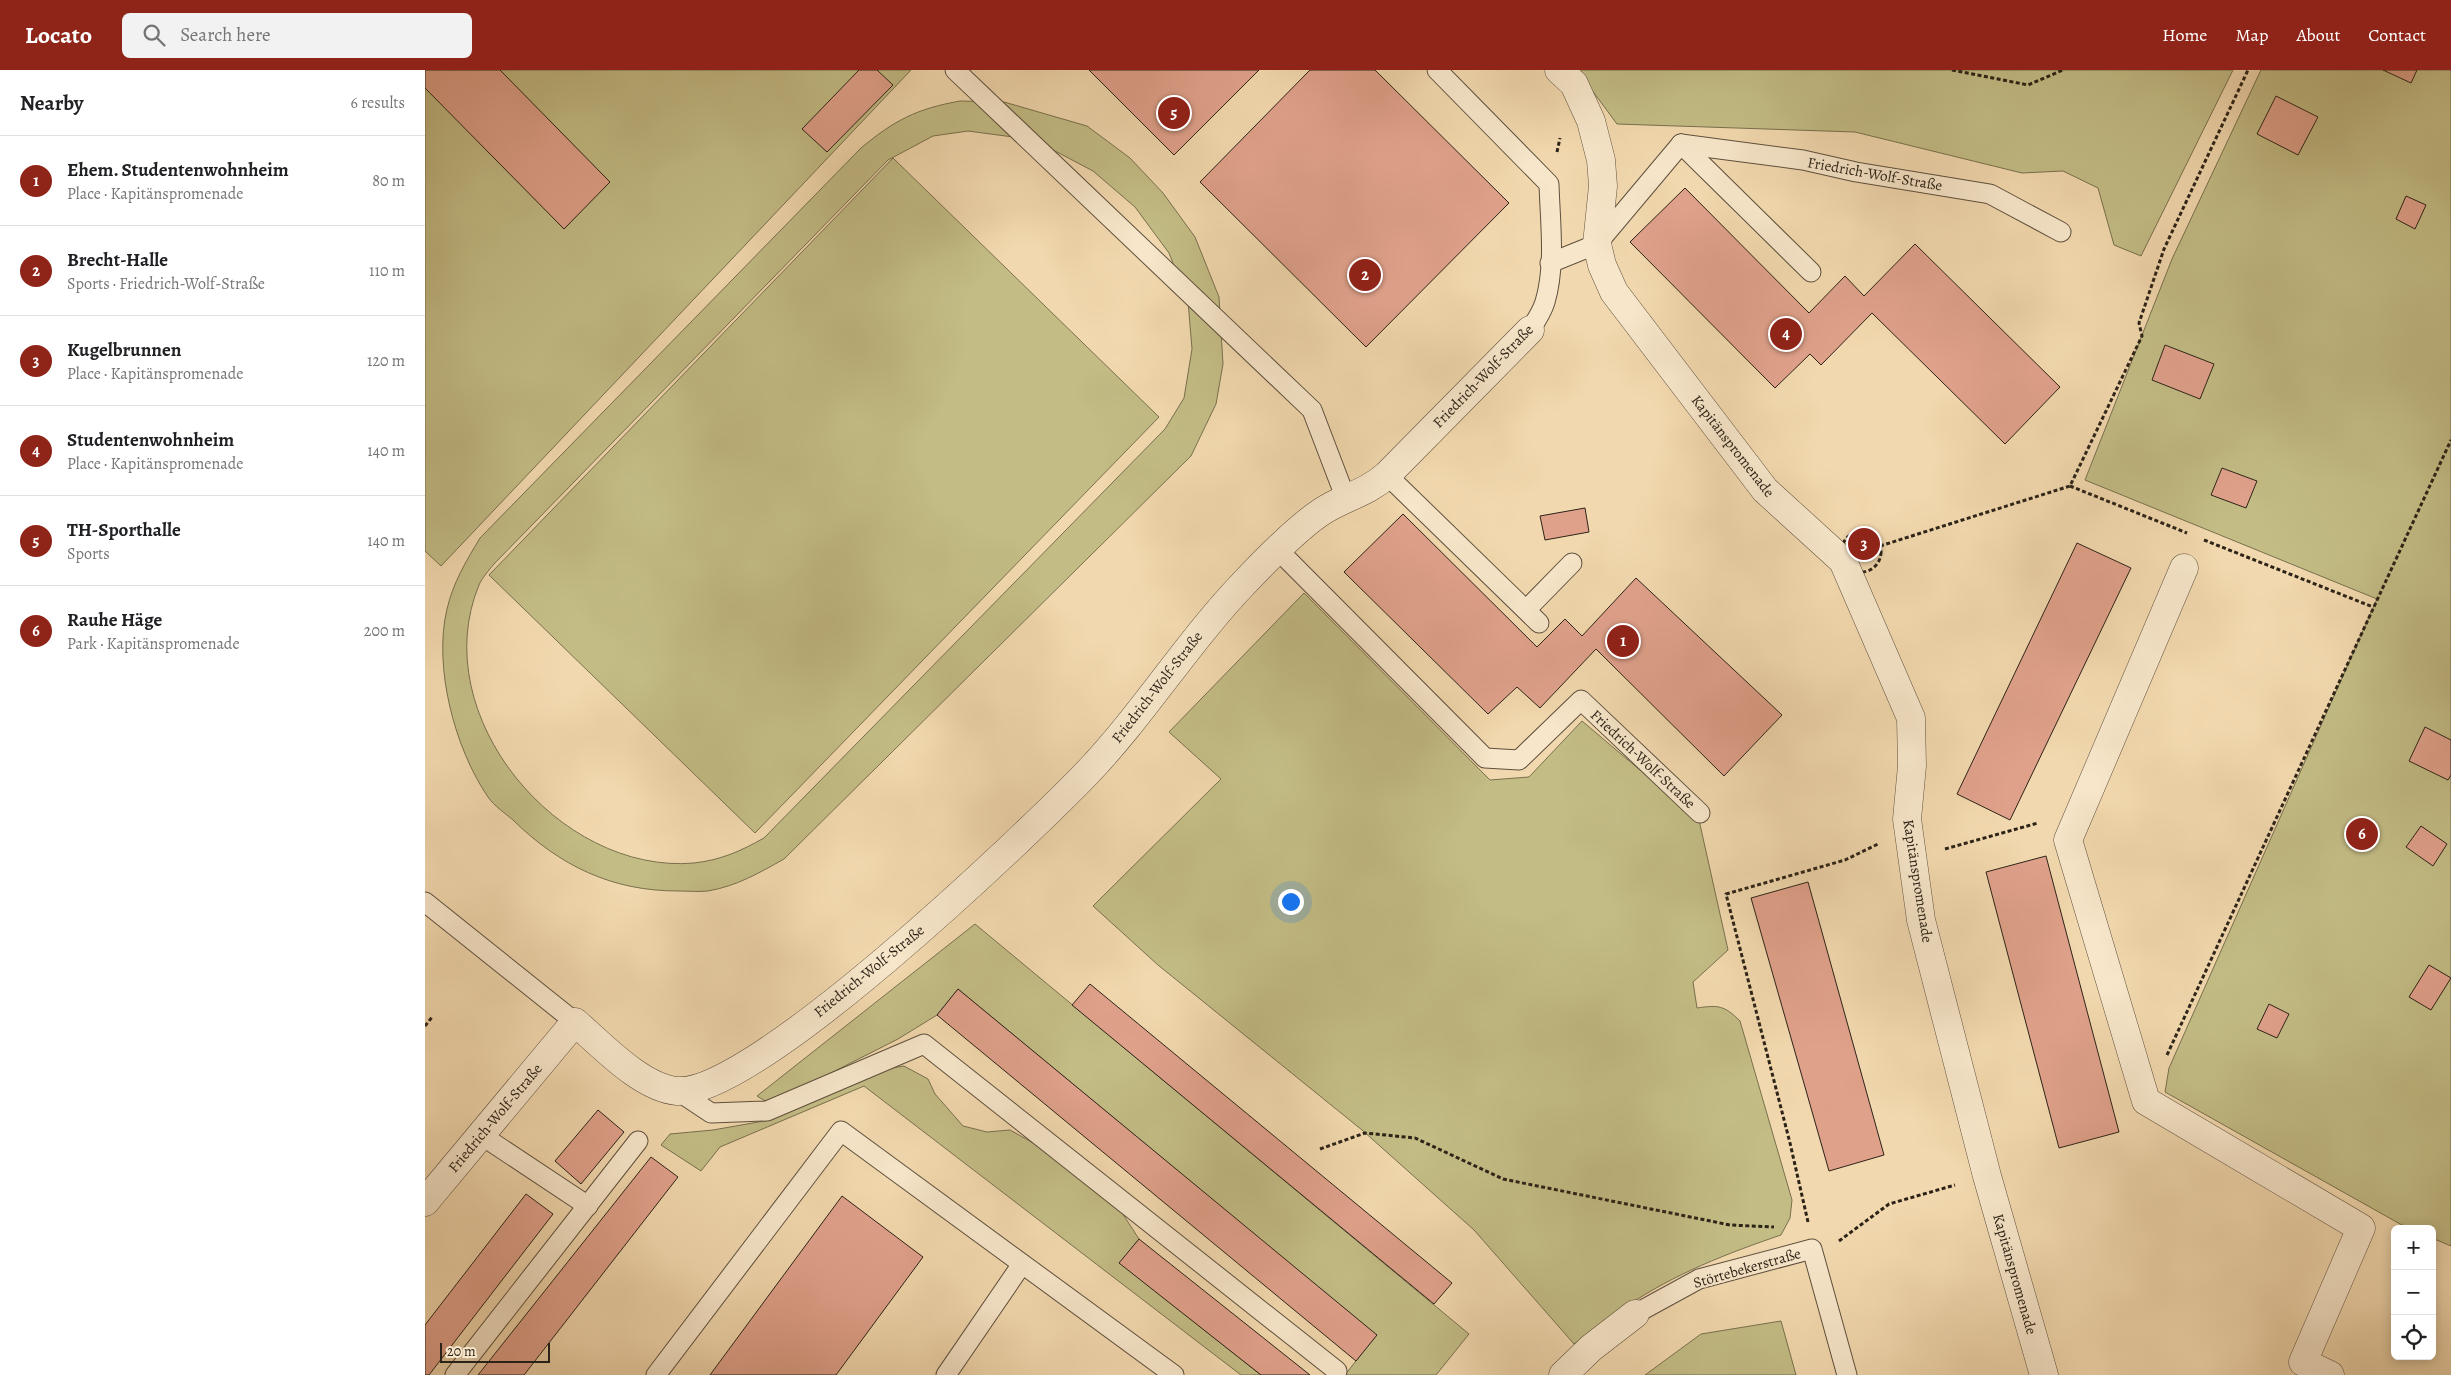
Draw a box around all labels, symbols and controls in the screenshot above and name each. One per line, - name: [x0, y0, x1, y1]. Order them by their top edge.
- search box: [122, 13, 472, 58]
- text: Locato: [25, 19, 92, 51]
- icon: search: [140, 21, 168, 49]
- text: Search here: [180, 22, 271, 48]
- text: Home: [2162, 23, 2207, 47]
- text: Map: [2235, 23, 2268, 47]
- text: About: [2296, 23, 2340, 47]
- text: Contact: [2368, 23, 2426, 47]
- text: Nearby: [20, 89, 83, 117]
- text: 6 results: [351, 92, 405, 114]
- pin: 5: [1158, 94, 1190, 132]
- street label: Friedrich-Wolf-Straße: [1806, 152, 1944, 196]
- text: Ehem. Studentenwohnheim: [67, 157, 289, 183]
- text: 1: [33, 170, 39, 192]
- text: 80 m: [372, 170, 405, 192]
- text: Place · Kapitänspromenade: [67, 183, 243, 205]
- text: Brecht-Halle: [67, 247, 168, 273]
- pin: 2: [1349, 256, 1381, 294]
- text: 2: [32, 260, 40, 282]
- text: 110 m: [369, 260, 405, 282]
- text: Sports · Friedrich-Wolf-Straße: [67, 273, 265, 295]
- pin: 4: [1770, 315, 1802, 353]
- street label: Friedrich-Wolf-Straße: [1428, 320, 1538, 432]
- text: Kugelbrunnen: [67, 337, 181, 363]
- text: 3: [33, 350, 39, 372]
- text: 120 m: [367, 350, 405, 372]
- text: Place · Kapitänspromenade: [67, 363, 243, 385]
- street label: Kapitänspromenade: [1687, 391, 1779, 502]
- text: Studentenwohnheim: [67, 427, 234, 453]
- text: 4: [32, 440, 40, 462]
- text: 140 m: [367, 440, 405, 462]
- text: Place · Kapitänspromenade: [67, 453, 243, 475]
- text: TH-Sporthalle: [67, 517, 181, 543]
- pin: 3: [1848, 525, 1880, 563]
- text: 5: [33, 530, 39, 552]
- text: 140 m: [367, 530, 405, 552]
- text: Sports: [67, 543, 110, 565]
- text: Rauhe Häge: [67, 607, 162, 633]
- text: 6: [32, 620, 40, 642]
- text: 200 m: [364, 620, 405, 642]
- pin: 1: [1607, 622, 1639, 660]
- street label: Friedrich-Wolf-Straße: [1107, 627, 1207, 747]
- text: Park · Kapitänspromenade: [67, 633, 240, 655]
- street label: Friedrich-Wolf-Straße: [1586, 705, 1700, 813]
- pin: 6: [2346, 815, 2378, 853]
- street label: Kapitänspromenade: [1898, 818, 1938, 944]
- your location: [1278, 889, 1304, 915]
- street label: Friedrich-Wolf-Straße: [810, 920, 929, 1022]
- street label: Friedrich-Wolf-Straße: [443, 1059, 547, 1177]
- street label: Kapitänspromenade: [1988, 1211, 2042, 1337]
- map controls: [2391, 1225, 2436, 1360]
- button: +: [2391, 1225, 2436, 1270]
- street label: Störtebekerstraße: [1691, 1243, 1803, 1293]
- button: −: [2391, 1270, 2436, 1315]
- button: locate: [2391, 1315, 2436, 1360]
- scale bar: [440, 1340, 550, 1363]
- text: 20 m: [447, 1342, 476, 1361]

